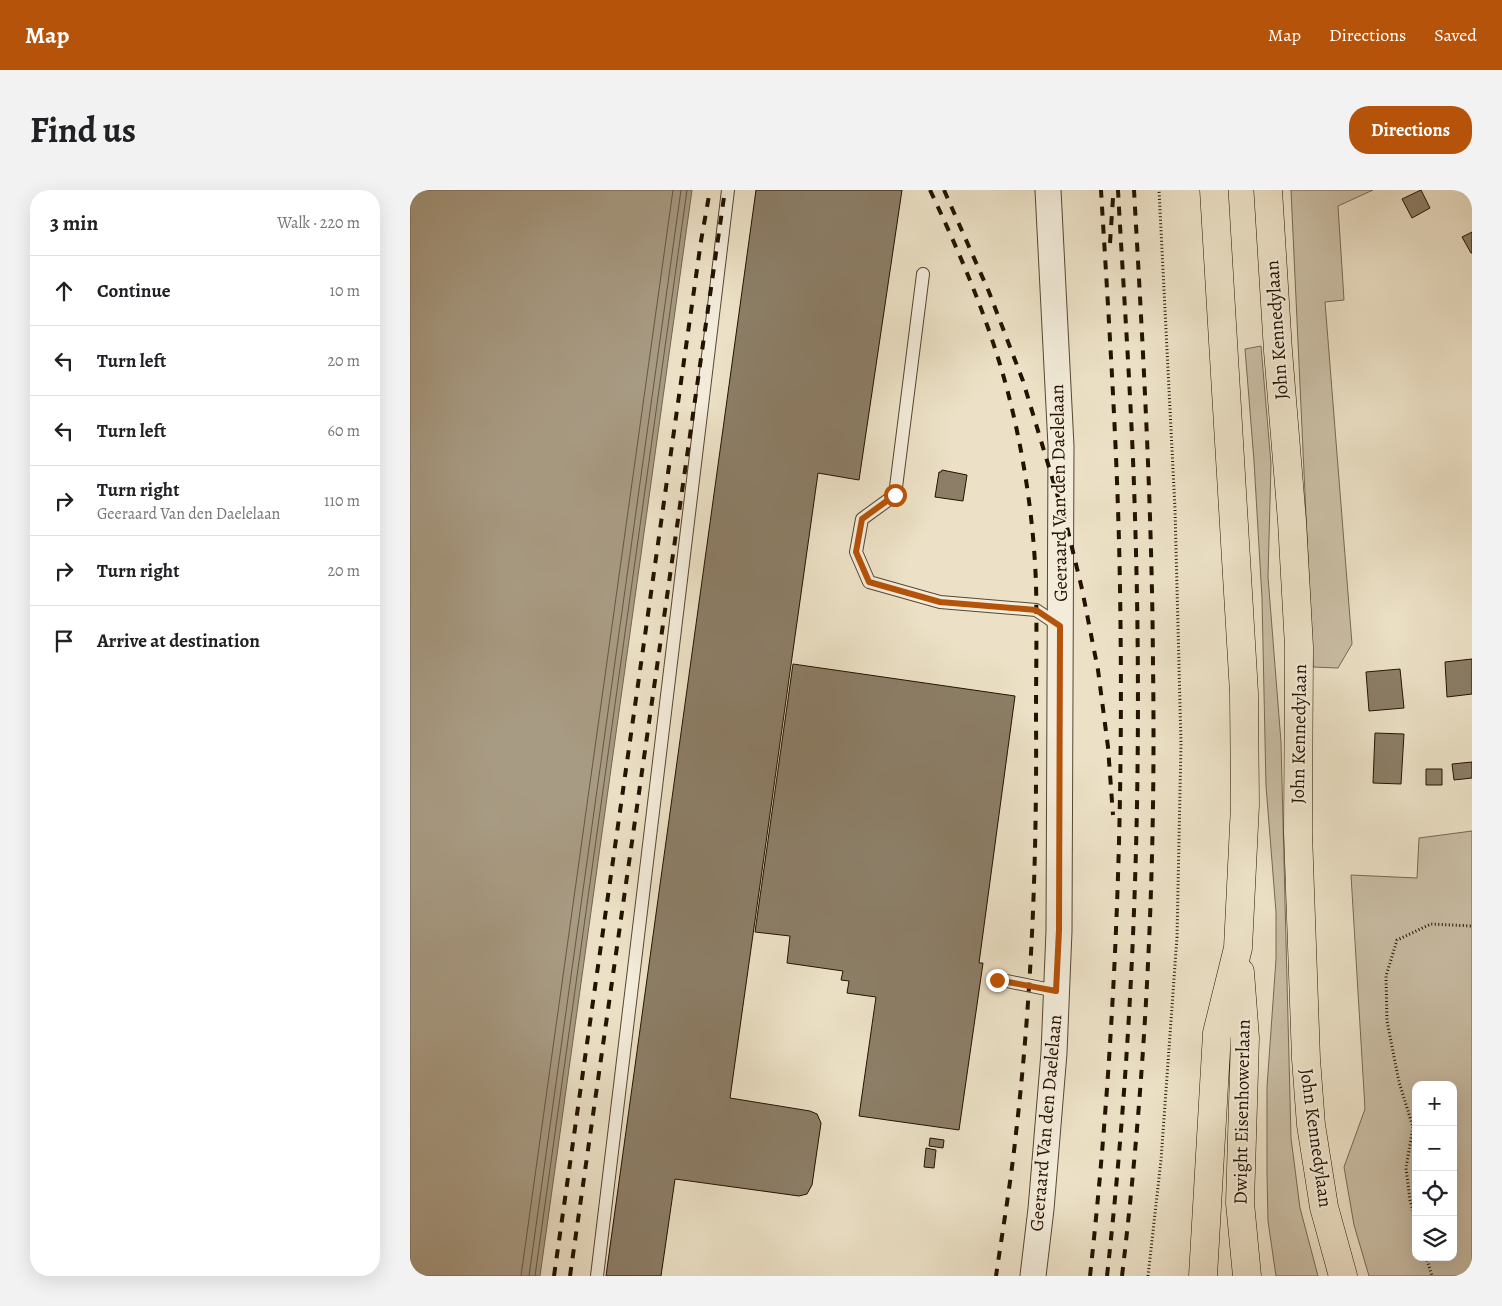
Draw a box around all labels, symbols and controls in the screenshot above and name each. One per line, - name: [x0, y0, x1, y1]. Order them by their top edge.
- text: Map: [25, 19, 69, 51]
- text: Map: [1268, 23, 1301, 47]
- text: Directions: [1329, 23, 1406, 47]
- text: Saved: [1434, 23, 1477, 47]
- text: Find us: [30, 106, 136, 154]
- button: Directions: [1349, 106, 1472, 154]
- text: 3 min: [50, 209, 98, 237]
- text: Walk · 220 m: [277, 212, 360, 234]
- street label: John Kennedylaan: [1259, 259, 1295, 401]
- icon: ahead: [50, 277, 78, 305]
- text: Continue: [97, 278, 171, 304]
- text: 10 m: [330, 280, 360, 302]
- icon: left: [50, 347, 78, 375]
- text: Turn left: [97, 348, 166, 374]
- text: 20 m: [327, 350, 360, 372]
- street label: Geeraard Van den Daelelaan: [1044, 384, 1074, 602]
- icon: left: [50, 417, 78, 445]
- text: Turn left: [97, 418, 166, 444]
- text: 60 m: [328, 420, 360, 442]
- text: Turn right: [97, 477, 179, 503]
- route start: [884, 484, 907, 507]
- icon: right: [50, 487, 78, 515]
- text: 110 m: [324, 490, 360, 512]
- text: Geeraard Van den Daelelaan: [97, 503, 280, 525]
- icon: right: [50, 557, 78, 585]
- text: Turn right: [97, 558, 179, 584]
- text: 20 m: [327, 560, 360, 582]
- icon: arrive: [50, 627, 78, 655]
- text: Arrive at destination: [97, 628, 260, 654]
- street label: John Kennedylaan: [1285, 664, 1313, 804]
- route end: [986, 969, 1009, 992]
- street label: Geeraard Van den Daelelaan: [1024, 1013, 1068, 1233]
- street label: Dwight Eisenhowerlaan: [1227, 1019, 1257, 1205]
- street label: John Kennedylaan: [1293, 1067, 1339, 1209]
- map controls: [1412, 1081, 1457, 1261]
- button: +: [1412, 1081, 1457, 1126]
- button: −: [1412, 1126, 1457, 1171]
- button: locate: [1412, 1171, 1457, 1216]
- button: layers: [1412, 1216, 1457, 1261]

